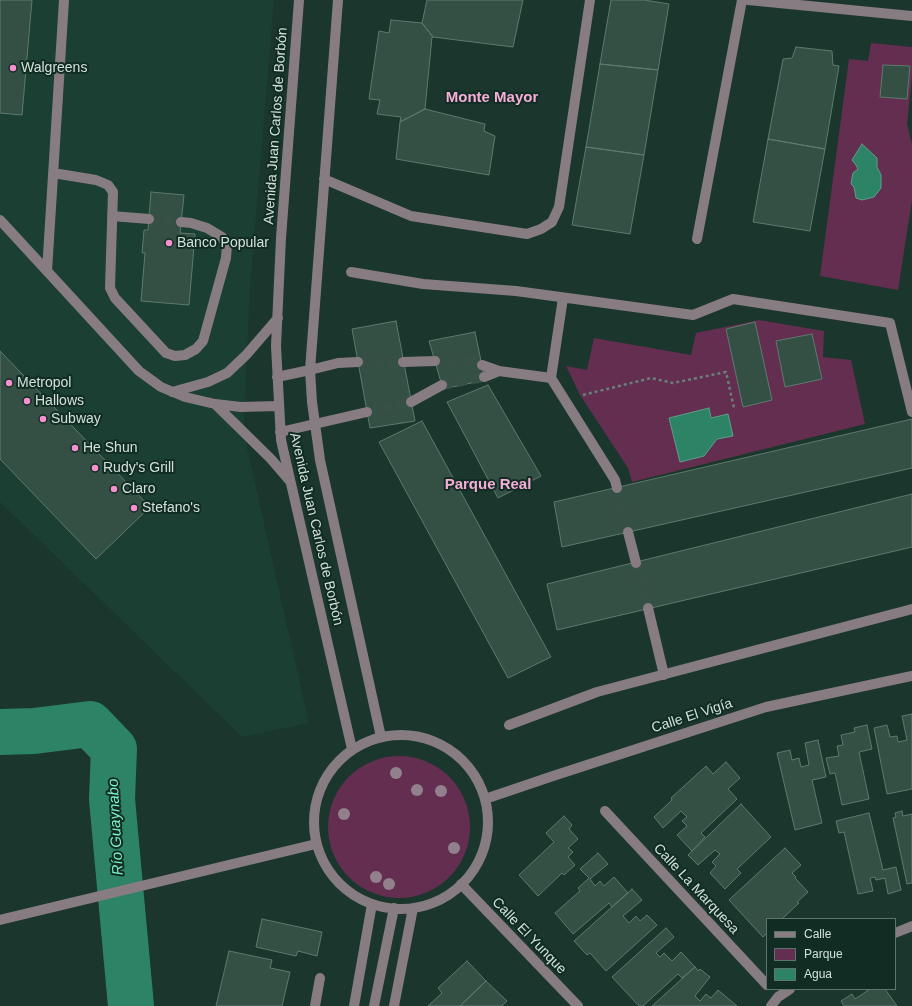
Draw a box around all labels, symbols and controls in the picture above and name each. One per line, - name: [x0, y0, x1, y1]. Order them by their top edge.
- street label: Avenida Juan Carlos de Borbón: [261, 27, 291, 225]
- place label: Walgreens: [21, 60, 87, 76]
- marker: Walgreens: [8, 63, 18, 73]
- district label: Monte Mayor: [446, 89, 538, 107]
- place label: Banco Popular: [177, 235, 269, 251]
- marker: Banco Popular: [164, 238, 174, 248]
- place label: Metropol: [17, 375, 71, 391]
- marker: Metropol: [4, 378, 14, 388]
- place label: Hallows: [35, 393, 84, 409]
- marker: Hallows: [22, 396, 32, 406]
- place label: Subway: [51, 411, 101, 427]
- marker: Subway: [38, 414, 48, 424]
- street label: Avenida Juan Carlos de Borbón: [286, 431, 346, 627]
- place label: He Shun: [83, 440, 137, 456]
- marker: He Shun: [70, 443, 80, 453]
- place label: Rudy's Grill: [103, 460, 174, 476]
- marker: Rudy's Grill: [90, 463, 100, 473]
- district label: Parque Real: [445, 476, 531, 494]
- place label: Claro: [122, 481, 155, 497]
- marker: Claro: [109, 484, 119, 494]
- place label: Stefano's: [142, 500, 200, 516]
- marker: Stefano's: [129, 503, 139, 513]
- street label: Calle El Vigía: [650, 695, 734, 737]
- water label: Río Guaynabo: [104, 778, 128, 876]
- street label: Calle La Marquesa: [650, 840, 742, 938]
- street label: Calle El Yunque: [488, 894, 570, 978]
- legend: [766, 918, 896, 990]
- text: Calle: [804, 927, 831, 941]
- text: Parque: [804, 947, 843, 961]
- text: Agua: [804, 967, 832, 981]

